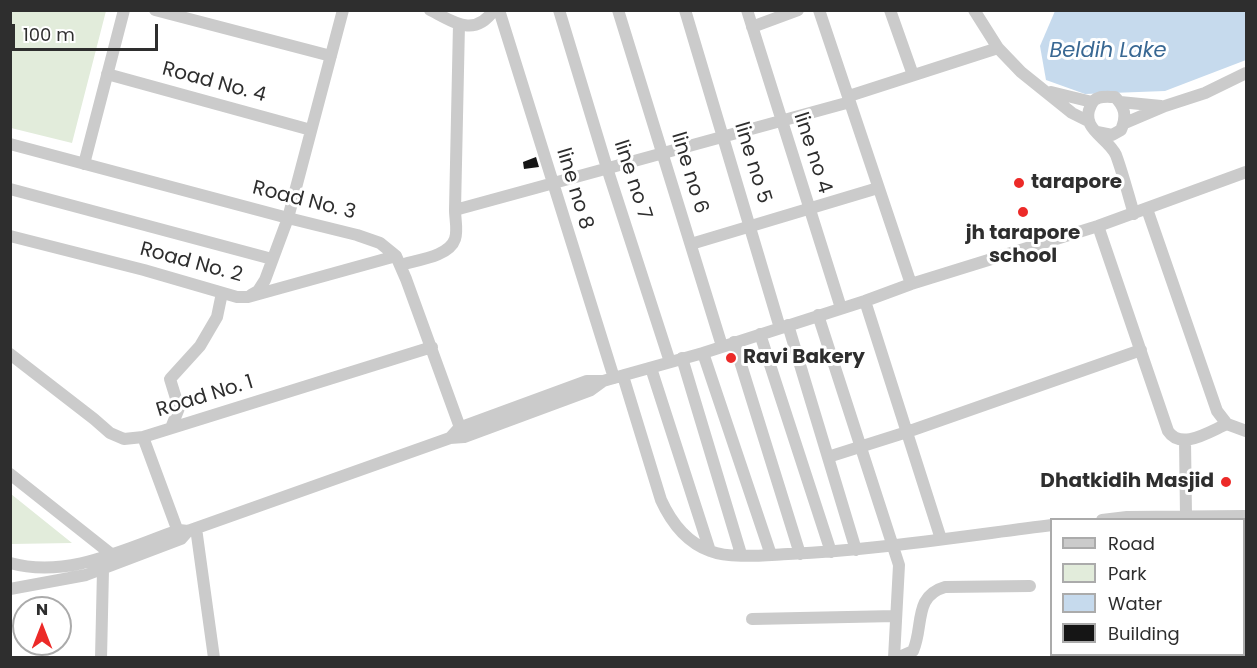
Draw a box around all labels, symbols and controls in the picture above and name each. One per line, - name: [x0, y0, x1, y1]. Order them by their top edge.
- scale bar: [15, 12, 160, 50]
- text: 100 m: [23, 22, 75, 47]
- water label: Beldih Lake: [1049, 39, 1167, 65]
- street label: Road No. 4: [160, 58, 268, 108]
- street label: line no 4: [788, 109, 836, 197]
- street label: line no 5: [728, 119, 776, 207]
- street label: line no 6: [665, 129, 713, 217]
- street label: line no 7: [608, 137, 656, 223]
- street label: line no 8: [550, 145, 598, 233]
- place label: tarapore: [1031, 171, 1122, 195]
- marker: tarapore: [1012, 176, 1026, 190]
- street label: Road No. 3: [250, 177, 358, 225]
- marker: jh tarapore school: [1016, 205, 1030, 219]
- place label: jh tarapore school: [966, 222, 1080, 269]
- street label: Road No. 2: [137, 238, 245, 288]
- place label: Ravi Bakery: [743, 346, 865, 370]
- marker: Ravi Bakery: [724, 351, 738, 365]
- street label: Road No. 1: [154, 371, 256, 423]
- place label: Dhatkidih Masjid: [1040, 470, 1214, 494]
- marker: Dhatkidih Masjid: [1219, 475, 1233, 489]
- legend: [1050, 518, 1245, 656]
- text: Road: [1108, 531, 1155, 556]
- text: Park: [1108, 561, 1147, 586]
- text: Water: [1108, 591, 1162, 616]
- north arrow: [12, 596, 72, 656]
- text: N: [36, 598, 48, 621]
- text: Building: [1108, 621, 1180, 646]

